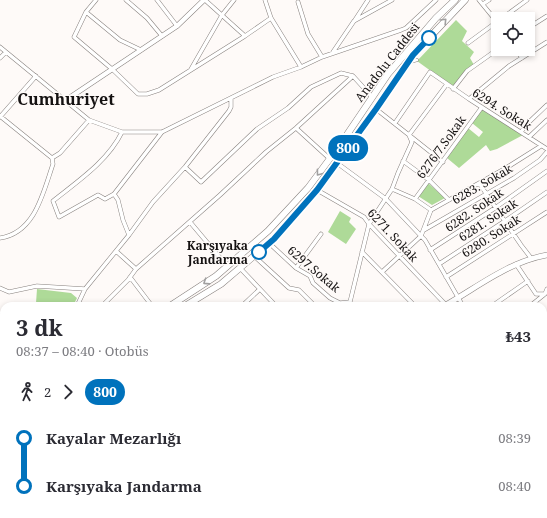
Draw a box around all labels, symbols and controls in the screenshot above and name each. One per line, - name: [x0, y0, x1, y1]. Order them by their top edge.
- map controls: [491, 12, 535, 56]
- button: locate: [491, 12, 535, 56]
- one-way arrow: [440, 18, 447, 26]
- street label: Anadolu Caddesi: [351, 19, 423, 105]
- unlabelled marker: [421, 30, 437, 46]
- street label: 6294. Sokak: [469, 84, 536, 135]
- district label: Cumhuriyet: [17, 88, 115, 110]
- street label: 6276/7.Sokak: [412, 111, 470, 182]
- line badge: 800: [325, 135, 371, 161]
- text: 800: [336, 138, 360, 157]
- street label: 6283. Sokak: [449, 159, 516, 208]
- one-way arrow: [317, 169, 324, 176]
- street label: 6282. Sokak: [441, 184, 507, 236]
- street label: 6281. Sokak: [455, 194, 522, 245]
- street label: 6271. Sokak: [364, 205, 423, 266]
- street label: 6280. Sokak: [458, 210, 525, 261]
- place label: Karşıyaka Jandarma: [187, 237, 248, 268]
- street label: 6297.Sokak: [284, 242, 345, 297]
- marker: Karşıyaka Jandarma: [251, 244, 267, 260]
- one-way arrow: [203, 278, 210, 285]
- text: 3 dk: [16, 312, 62, 342]
- text: ₺43: [506, 326, 531, 346]
- text: 08:37 – 08:40 · Otobüs: [16, 342, 149, 360]
- icon: walk: [16, 381, 38, 403]
- icon: forward: [57, 381, 79, 403]
- text: 800: [93, 382, 117, 401]
- text: 2: [44, 383, 51, 401]
- text: Kayalar Mezarlığı: [46, 428, 181, 448]
- text: 08:39: [498, 429, 531, 447]
- text: Karşıyaka Jandarma: [46, 476, 202, 496]
- text: 08:40: [498, 477, 531, 495]

